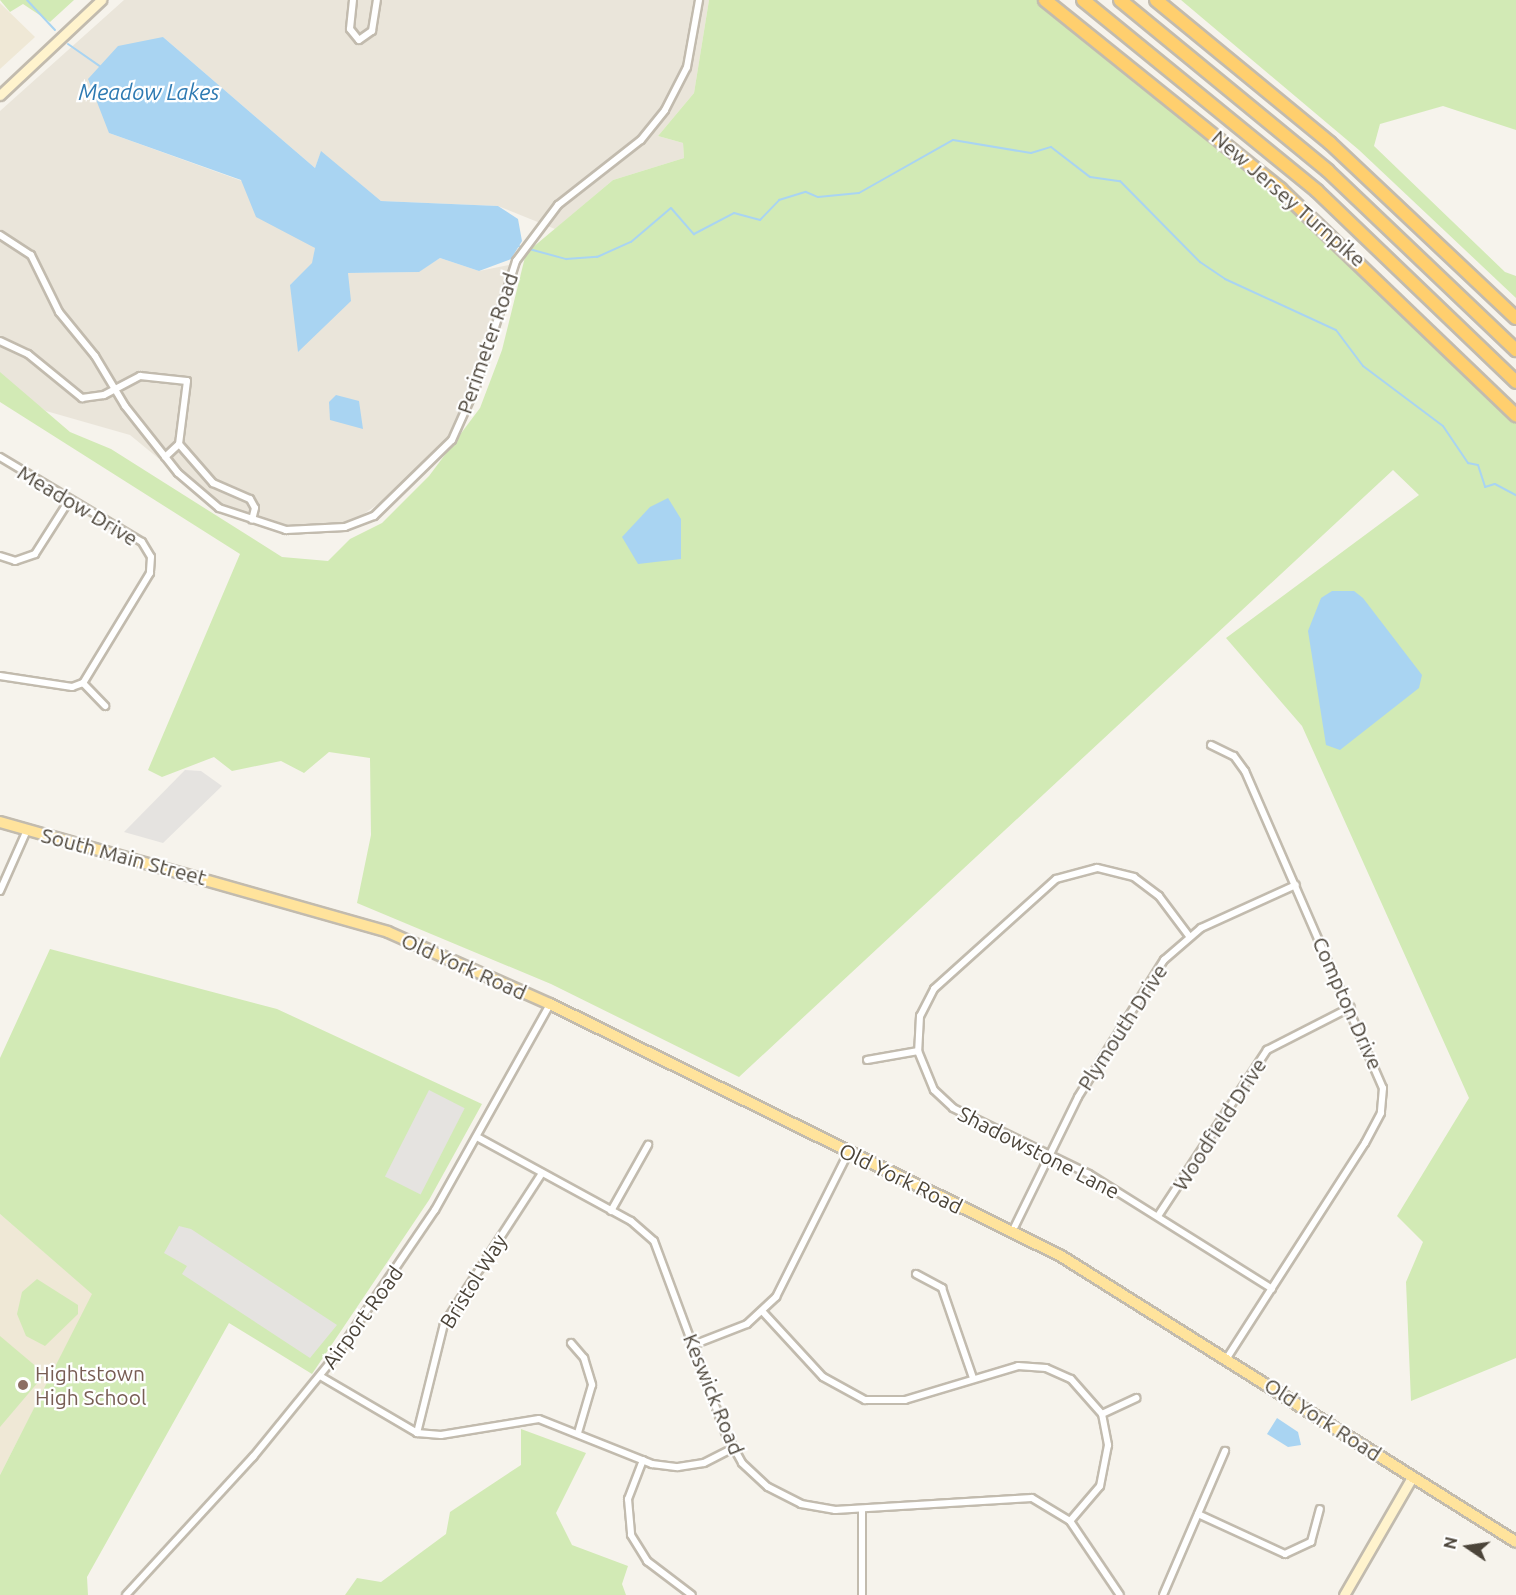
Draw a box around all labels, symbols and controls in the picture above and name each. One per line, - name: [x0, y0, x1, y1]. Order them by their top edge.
- water label: Meadow Lakes: [79, 79, 219, 105]
- street label: New Jersey Turnpike: [1207, 124, 1371, 272]
- street label: Perimeter Road: [451, 269, 523, 417]
- street label: Meadow Drive: [13, 459, 143, 551]
- street label: South Main Street: [39, 822, 209, 890]
- street label: Old York Road: [398, 927, 530, 1005]
- street label: Compton Drive: [1308, 933, 1388, 1073]
- street label: Plymouth Drive: [1072, 959, 1172, 1095]
- street label: Woodfield Drive: [1167, 1053, 1271, 1195]
- street label: Shadowstone Lane: [954, 1100, 1124, 1204]
- street label: Old York Road: [835, 1137, 967, 1219]
- street label: Bristol Way: [434, 1229, 512, 1333]
- street label: Airport Road: [316, 1261, 408, 1373]
- street label: Keswick Road: [678, 1330, 750, 1458]
- place label: Hightstown High School: [35, 1360, 146, 1410]
- street label: Old York Road: [1260, 1372, 1386, 1466]
- marker: Hightstown High School: [16, 1378, 30, 1392]
- north arrow: [1438, 1517, 1498, 1577]
- text: N: [1440, 1535, 1461, 1551]

